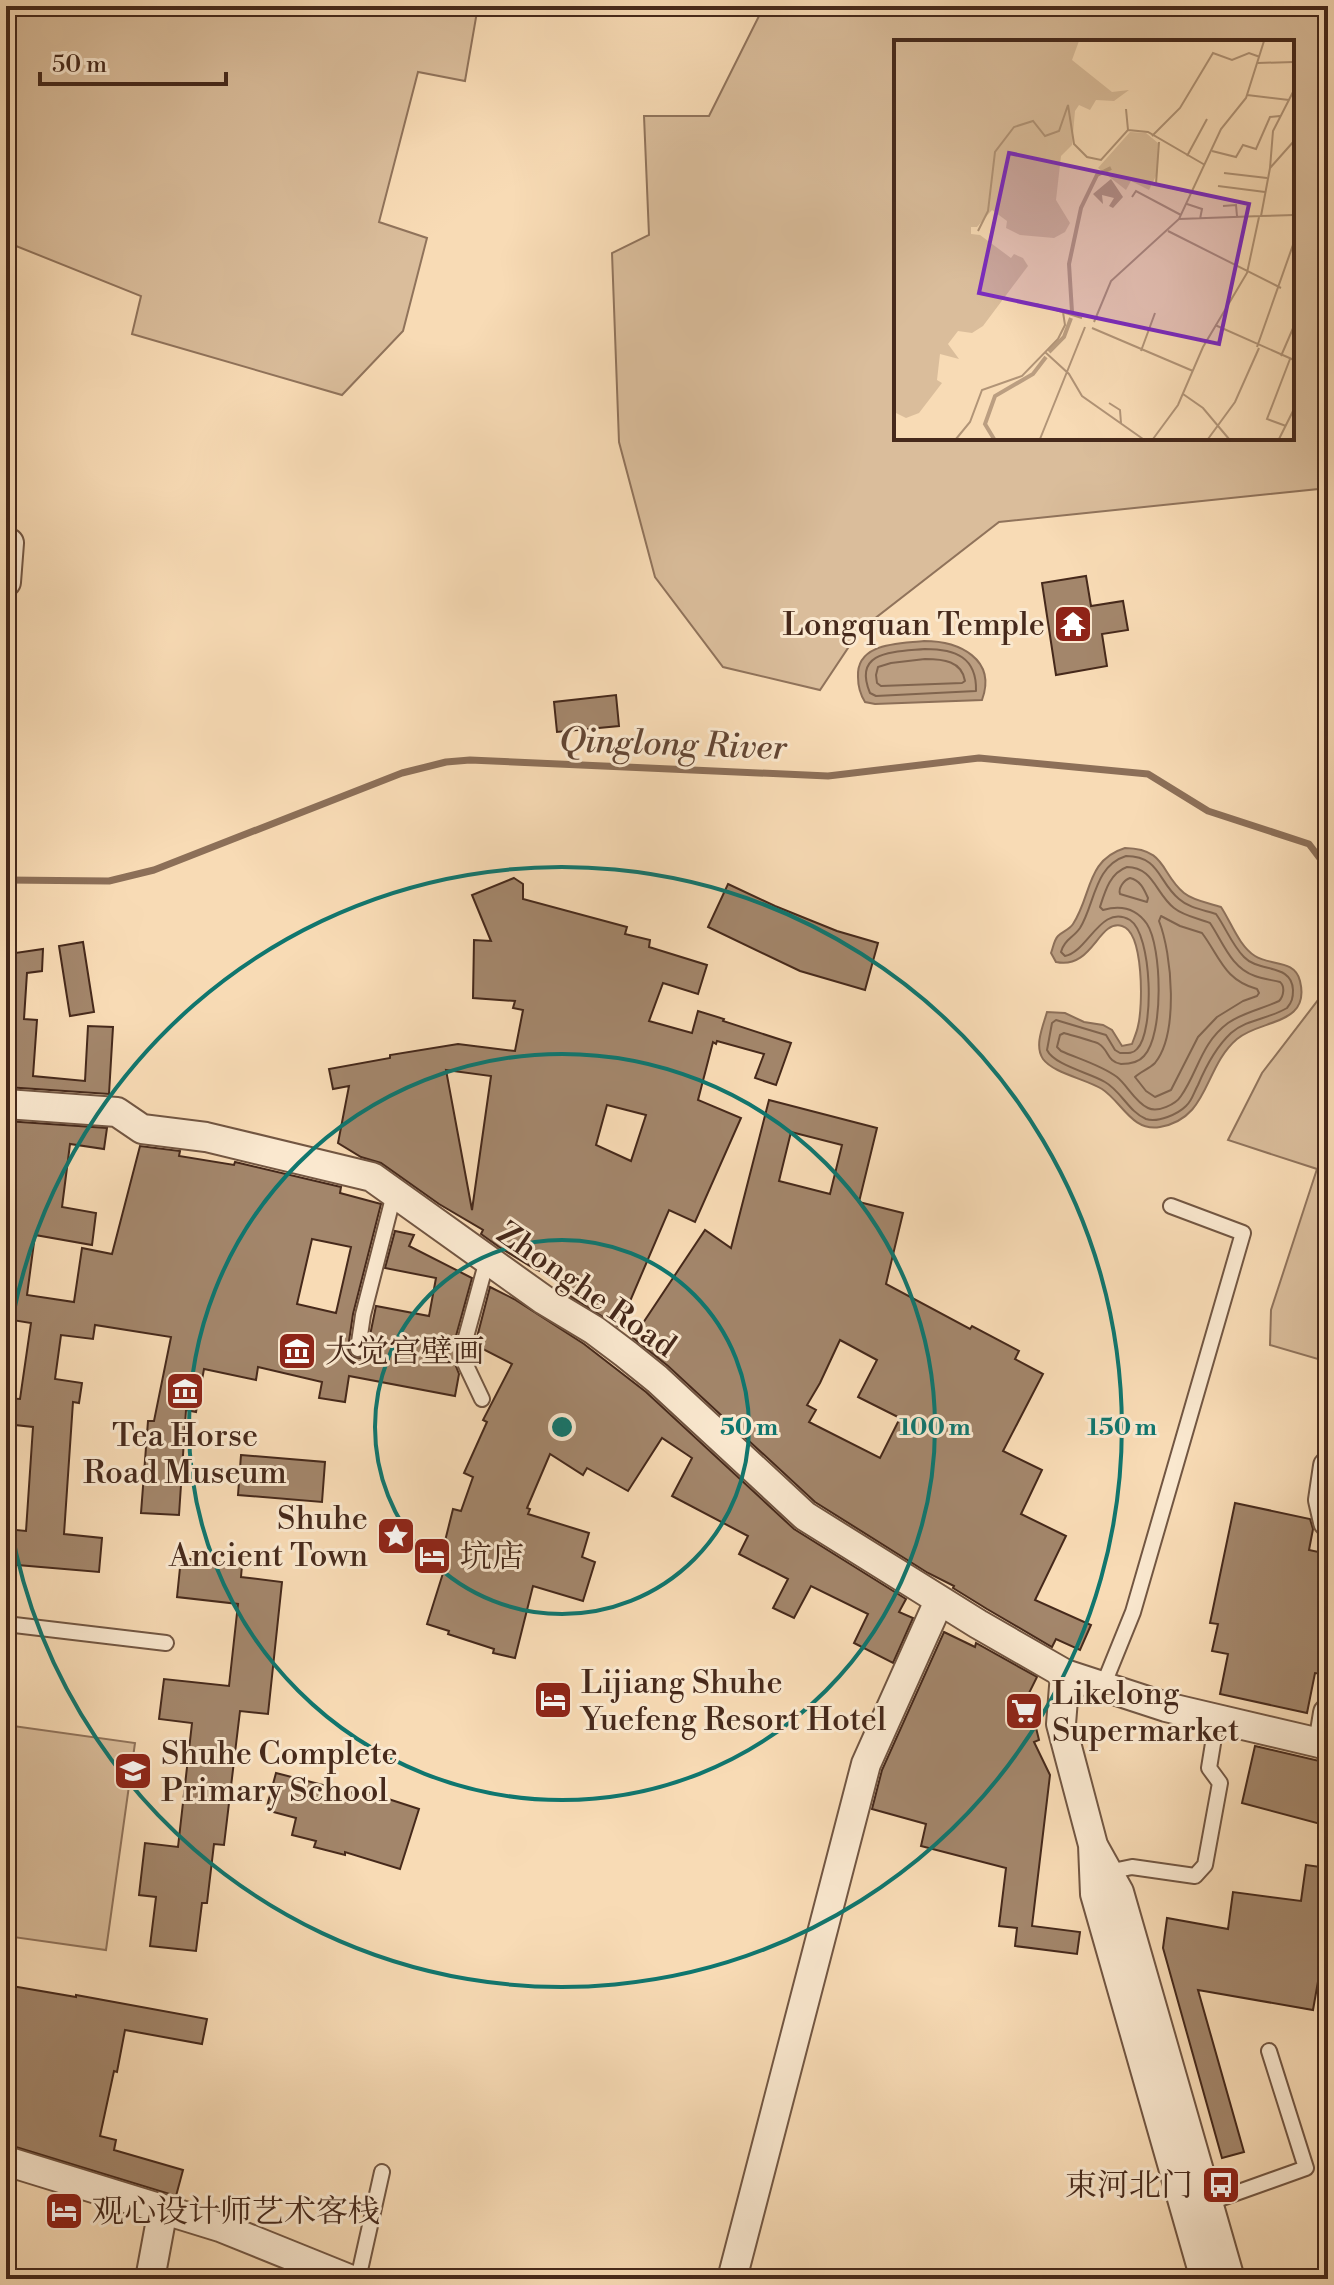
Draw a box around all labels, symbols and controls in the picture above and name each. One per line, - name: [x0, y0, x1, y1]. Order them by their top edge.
- scale bar: [40, 36, 226, 86]
- inset map: [894, 40, 1294, 440]
- text: 50 m: [52, 50, 107, 80]
- temple icon: Longquan Temple: [1052, 603, 1094, 645]
- place label: Longquan Temple: [783, 605, 1045, 645]
- water label: Qinglong River: [558, 720, 788, 770]
- street label: Zhonghe Road: [489, 1213, 684, 1366]
- museum icon: 大觉宫壁画: [276, 1330, 318, 1372]
- place label: 大觉宫壁画: [325, 1332, 485, 1372]
- museum icon: Tea Horse Road Museum: [164, 1370, 206, 1412]
- centre of rings: [548, 1413, 576, 1441]
- text: 50 m: [720, 1413, 778, 1443]
- text: 100 m: [899, 1413, 971, 1443]
- text: 150 m: [1087, 1413, 1157, 1443]
- place label: Tea Horse Road Museum: [83, 1416, 287, 1493]
- place label: Shuhe Ancient Town: [168, 1499, 368, 1576]
- place icon: Shuhe Ancient Town: [375, 1515, 417, 1557]
- hotel icon: 坑店: [411, 1535, 453, 1577]
- place label: 坑店: [460, 1537, 524, 1577]
- place label: Lijiang Shuhe Yuefeng Resort Hotel: [579, 1663, 887, 1740]
- place label: Likelong Supermarket: [1052, 1674, 1239, 1751]
- hotel icon: Lijiang Shuhe Yuefeng Resort Hotel: [532, 1679, 574, 1721]
- supermarket icon: Likelong Supermarket: [1003, 1690, 1045, 1732]
- place label: Shuhe Complete Primary School: [161, 1734, 398, 1811]
- school or university icon: Shuhe Complete Primary School: [112, 1750, 154, 1792]
- bus stop icon: 束河北门: [1200, 2164, 1242, 2206]
- place label: 束河北门: [1065, 2166, 1193, 2206]
- hotel icon: 观心设计师艺术客栈: [43, 2190, 85, 2232]
- place label: 观心设计师艺术客栈: [92, 2192, 380, 2232]

